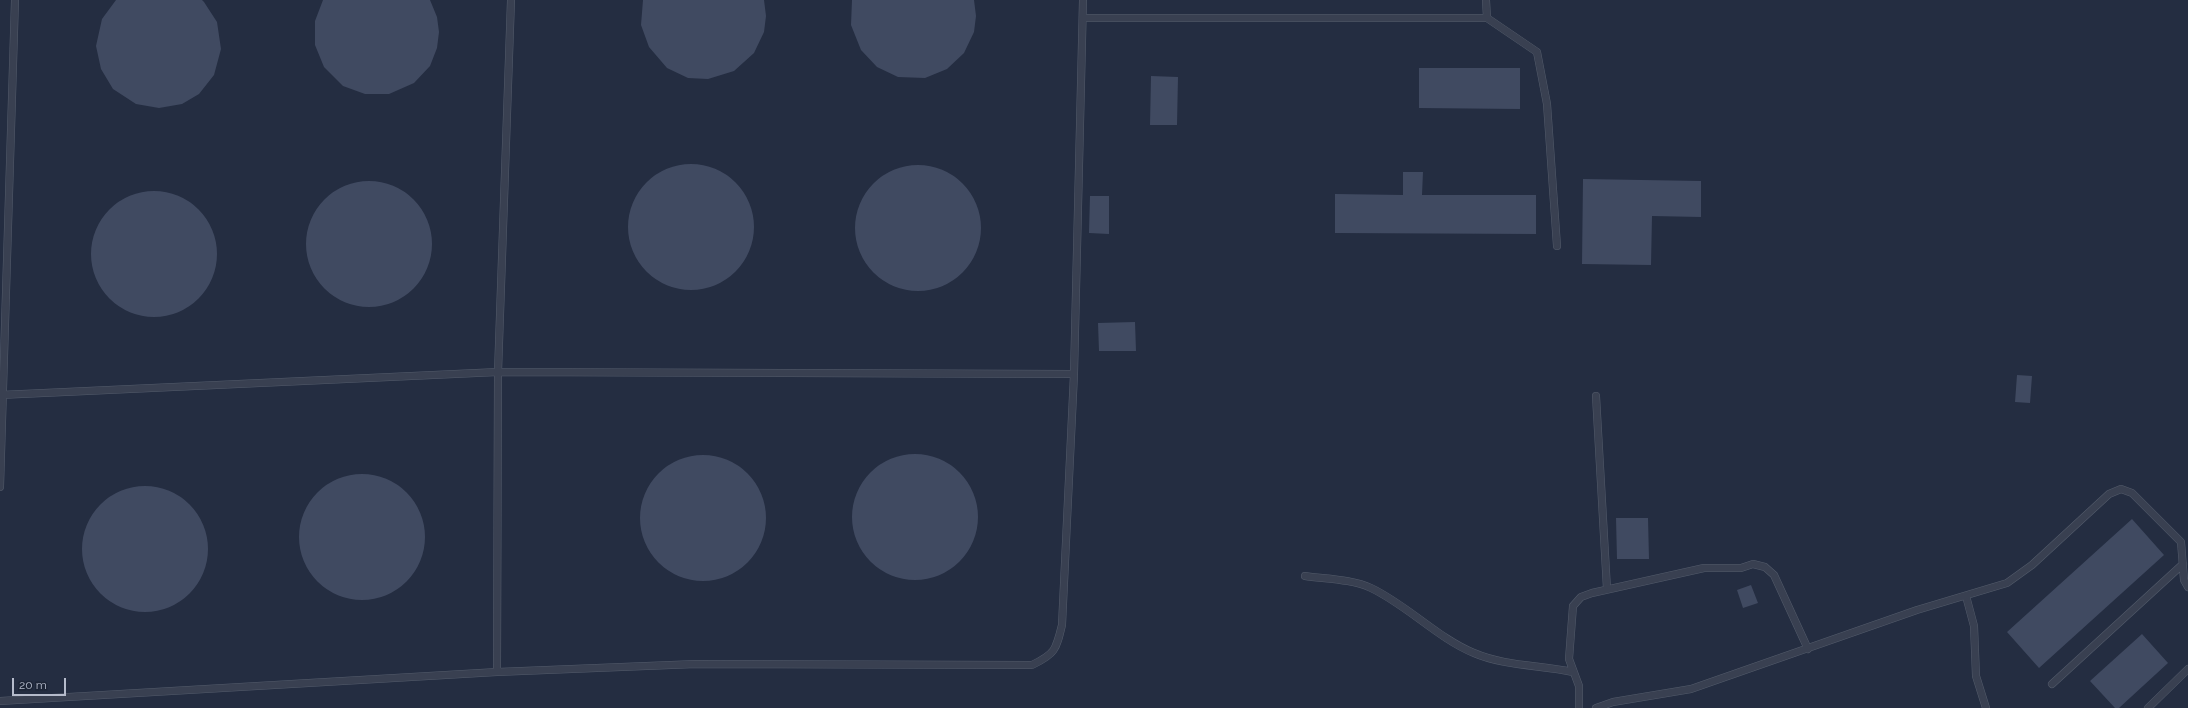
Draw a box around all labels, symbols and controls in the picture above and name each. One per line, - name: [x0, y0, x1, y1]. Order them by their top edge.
- scale bar: [14, 670, 68, 696]
- text: 20 m: [19, 678, 47, 692]

